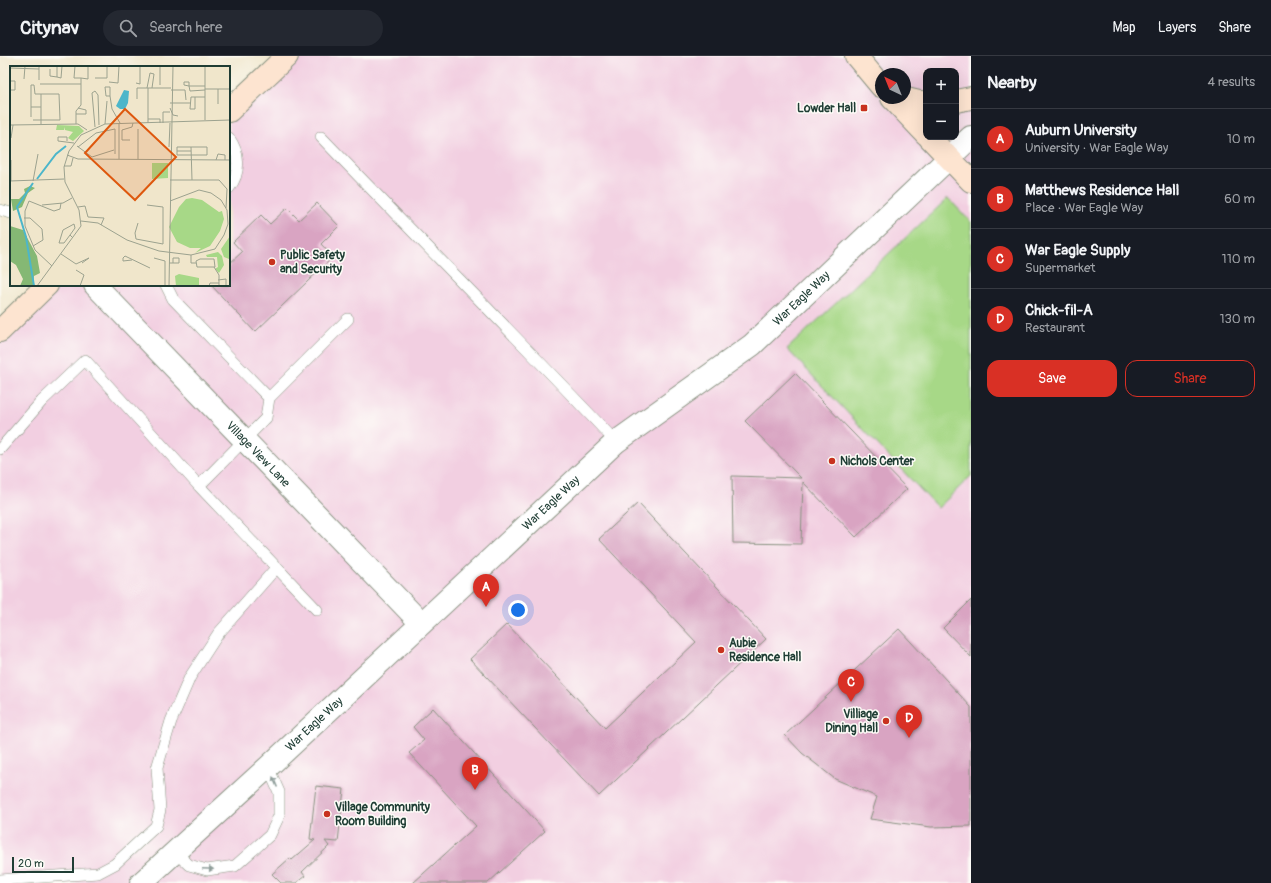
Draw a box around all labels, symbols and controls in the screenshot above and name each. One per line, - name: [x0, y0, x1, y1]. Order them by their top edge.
- search box: [103, 10, 383, 46]
- text: Citynav: [20, 16, 79, 40]
- icon: search: [117, 17, 139, 39]
- text: Search here: [149, 18, 222, 37]
- text: Map: [1113, 19, 1136, 36]
- text: Layers: [1158, 19, 1196, 36]
- text: Share: [1218, 19, 1251, 36]
- inset map: [10, 66, 230, 286]
- north arrow: [875, 68, 911, 104]
- map controls: [923, 68, 959, 140]
- button: +: [923, 68, 959, 104]
- text: Nearby: [987, 72, 1036, 93]
- text: 4 results: [1208, 74, 1255, 90]
- place label: Lowder Hall: [797, 101, 856, 116]
- marker: Lowder Hall: [859, 103, 869, 113]
- button: −: [923, 104, 959, 140]
- text: Auburn University: [1025, 121, 1137, 140]
- text: A: [996, 131, 1004, 147]
- text: 10 m: [1227, 131, 1255, 147]
- text: University · War Eagle Way: [1025, 140, 1168, 156]
- text: Matthews Residence Hall: [1025, 181, 1179, 200]
- text: B: [996, 191, 1004, 207]
- text: 60 m: [1224, 191, 1255, 207]
- text: Place · War Eagle Way: [1025, 200, 1143, 216]
- text: War Eagle Supply: [1025, 241, 1130, 260]
- place label: Public Safety and Security: [280, 248, 346, 277]
- text: C: [996, 251, 1004, 267]
- text: 110 m: [1222, 251, 1255, 267]
- marker: Public Safety and Security: [267, 257, 277, 267]
- text: Supermarket: [1025, 260, 1096, 276]
- street label: War Eagle Way: [770, 268, 833, 329]
- text: Chick-fil-A: [1025, 301, 1093, 320]
- text: D: [996, 311, 1004, 327]
- text: 130 m: [1219, 311, 1255, 327]
- text: Restaurant: [1025, 320, 1085, 336]
- button: Save: [987, 360, 1117, 397]
- button: Share: [1125, 360, 1255, 397]
- street label: Village View Lane: [223, 418, 293, 491]
- place label: Nichols Center: [840, 454, 915, 469]
- marker: Nichols Center: [827, 456, 837, 466]
- street label: War Eagle Way: [519, 473, 583, 534]
- pin: A: [473, 574, 499, 607]
- your location: [508, 600, 528, 620]
- place label: Aubie Residence Hall: [729, 636, 801, 665]
- marker: Aubie Residence Hall: [716, 645, 726, 655]
- pin: C: [838, 669, 864, 702]
- street label: War Eagle Way: [283, 694, 346, 755]
- pin: D: [896, 705, 922, 738]
- place label: Villiage Dining Hall: [825, 707, 879, 736]
- marker: Villiage Dining Hall: [881, 716, 891, 726]
- pin: B: [462, 757, 488, 790]
- one-way arrow: [272, 777, 278, 788]
- place label: Village Community Room Building: [335, 800, 431, 829]
- marker: Village Community Room Building: [322, 809, 332, 819]
- scale bar: [12, 855, 74, 874]
- text: 20 m: [18, 857, 44, 870]
- one-way arrow: [202, 866, 215, 872]

